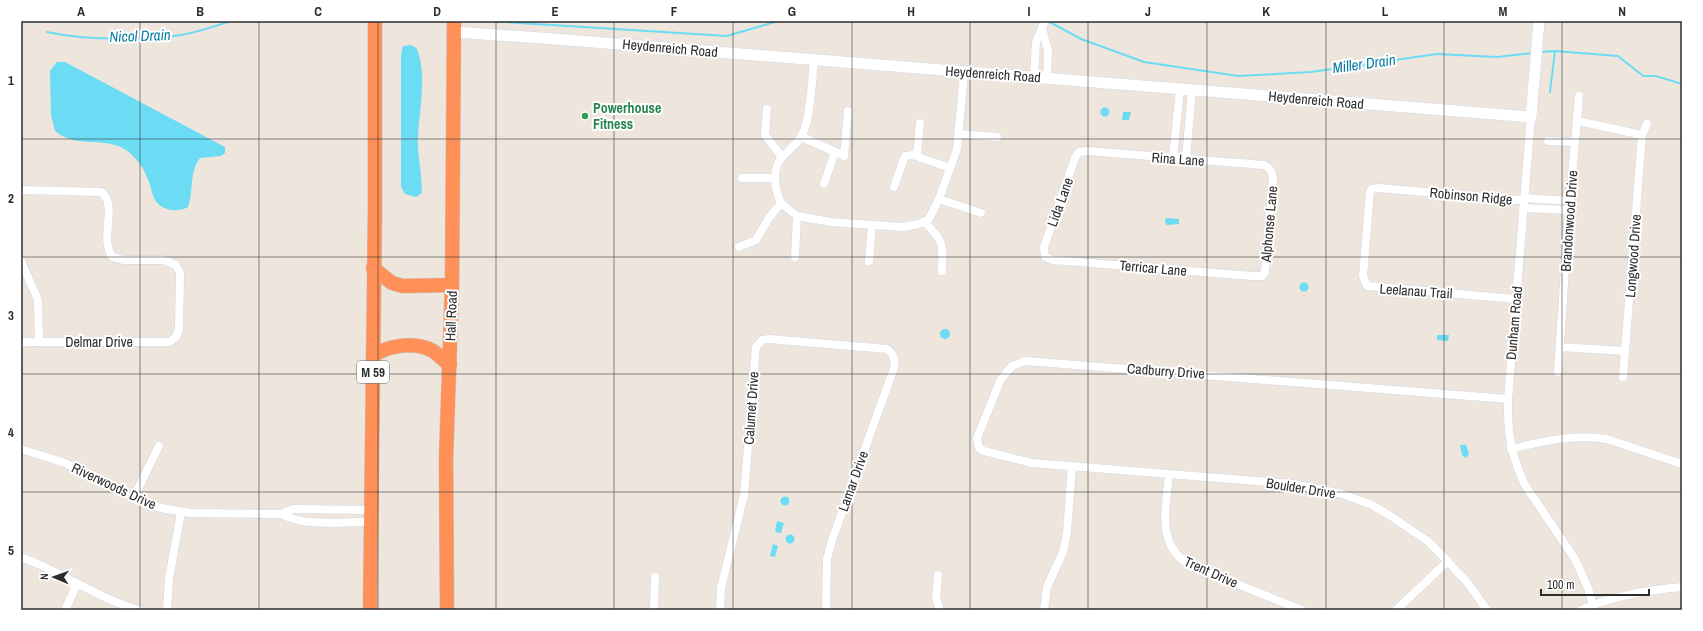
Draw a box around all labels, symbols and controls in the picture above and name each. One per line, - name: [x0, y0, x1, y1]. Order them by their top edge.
- text: A: [77, 3, 85, 20]
- text: B: [196, 3, 204, 20]
- text: C: [314, 3, 322, 20]
- text: D: [433, 3, 441, 20]
- text: E: [551, 3, 559, 20]
- text: F: [671, 3, 678, 20]
- text: G: [788, 3, 796, 20]
- text: H: [907, 3, 915, 20]
- text: I: [1028, 3, 1031, 20]
- text: J: [1145, 3, 1151, 20]
- text: K: [1262, 3, 1270, 20]
- text: L: [1382, 3, 1389, 20]
- text: M: [1499, 3, 1508, 20]
- text: N: [1618, 3, 1626, 20]
- water label: Nicol Drain: [109, 24, 171, 47]
- street label: Heydenreich Road: [622, 35, 718, 61]
- water label: Miller Drain: [1331, 49, 1397, 78]
- street label: Heydenreich Road: [945, 62, 1041, 86]
- text: 1: [8, 72, 14, 89]
- street label: Heydenreich Road: [1268, 87, 1364, 113]
- place label: Powerhouse Fitness: [593, 99, 661, 133]
- marker: Powerhouse Fitness: [580, 111, 590, 121]
- street label: Rina Lane: [1151, 148, 1205, 170]
- street label: Brandonwood Drive: [1556, 170, 1582, 272]
- street label: Lida Lane: [1043, 175, 1077, 229]
- street label: Robinson Ridge: [1429, 183, 1513, 209]
- street label: Alphonse Lane: [1257, 185, 1281, 264]
- text: 2: [8, 190, 14, 207]
- street label: Longwood Drive: [1621, 214, 1645, 298]
- street label: Terricar Lane: [1119, 256, 1187, 280]
- street label: Leelanau Trail: [1379, 279, 1453, 303]
- street label: Dunham Road: [1502, 285, 1526, 361]
- street label: Hall Road: [441, 290, 461, 342]
- text: 3: [8, 307, 14, 324]
- street label: Delmar Drive: [65, 333, 133, 351]
- street label: Cadburry Drive: [1127, 359, 1205, 383]
- road number: M 59: [357, 361, 389, 383]
- street label: Calumet Drive: [739, 371, 763, 445]
- text: 4: [8, 424, 14, 441]
- street label: Lamar Drive: [834, 448, 872, 514]
- street label: Riverwoods Drive: [69, 459, 159, 513]
- street label: Boulder Drive: [1265, 474, 1337, 502]
- text: 5: [8, 542, 14, 559]
- street label: Trent Drive: [1181, 552, 1241, 592]
- north arrow: [34, 557, 74, 597]
- scale bar: [1541, 571, 1649, 597]
- text: N: [37, 573, 51, 580]
- text: 100 m: [1547, 577, 1574, 593]

